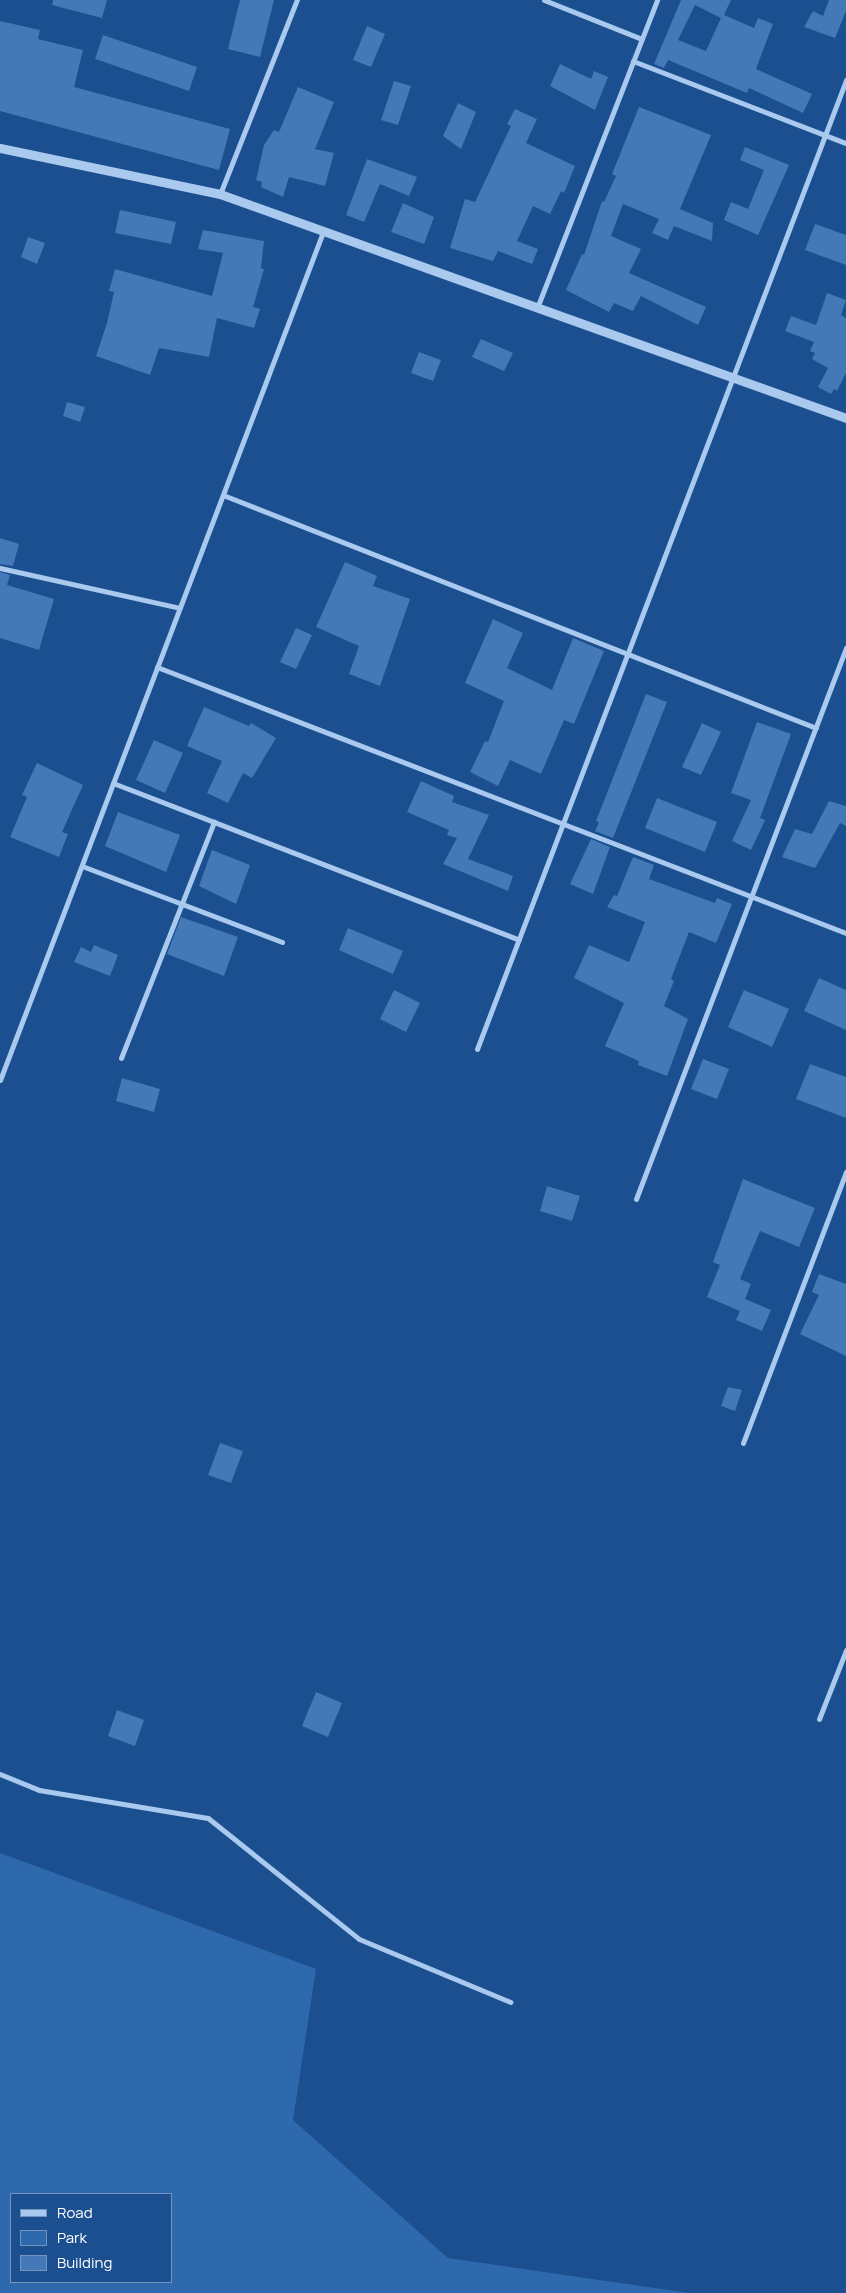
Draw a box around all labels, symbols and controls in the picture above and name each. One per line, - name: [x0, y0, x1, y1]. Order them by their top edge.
- legend: [10, 2193, 172, 2283]
- text: Road: [57, 2202, 93, 2223]
- text: Park: [57, 2227, 87, 2248]
- text: Building: [57, 2252, 112, 2273]

